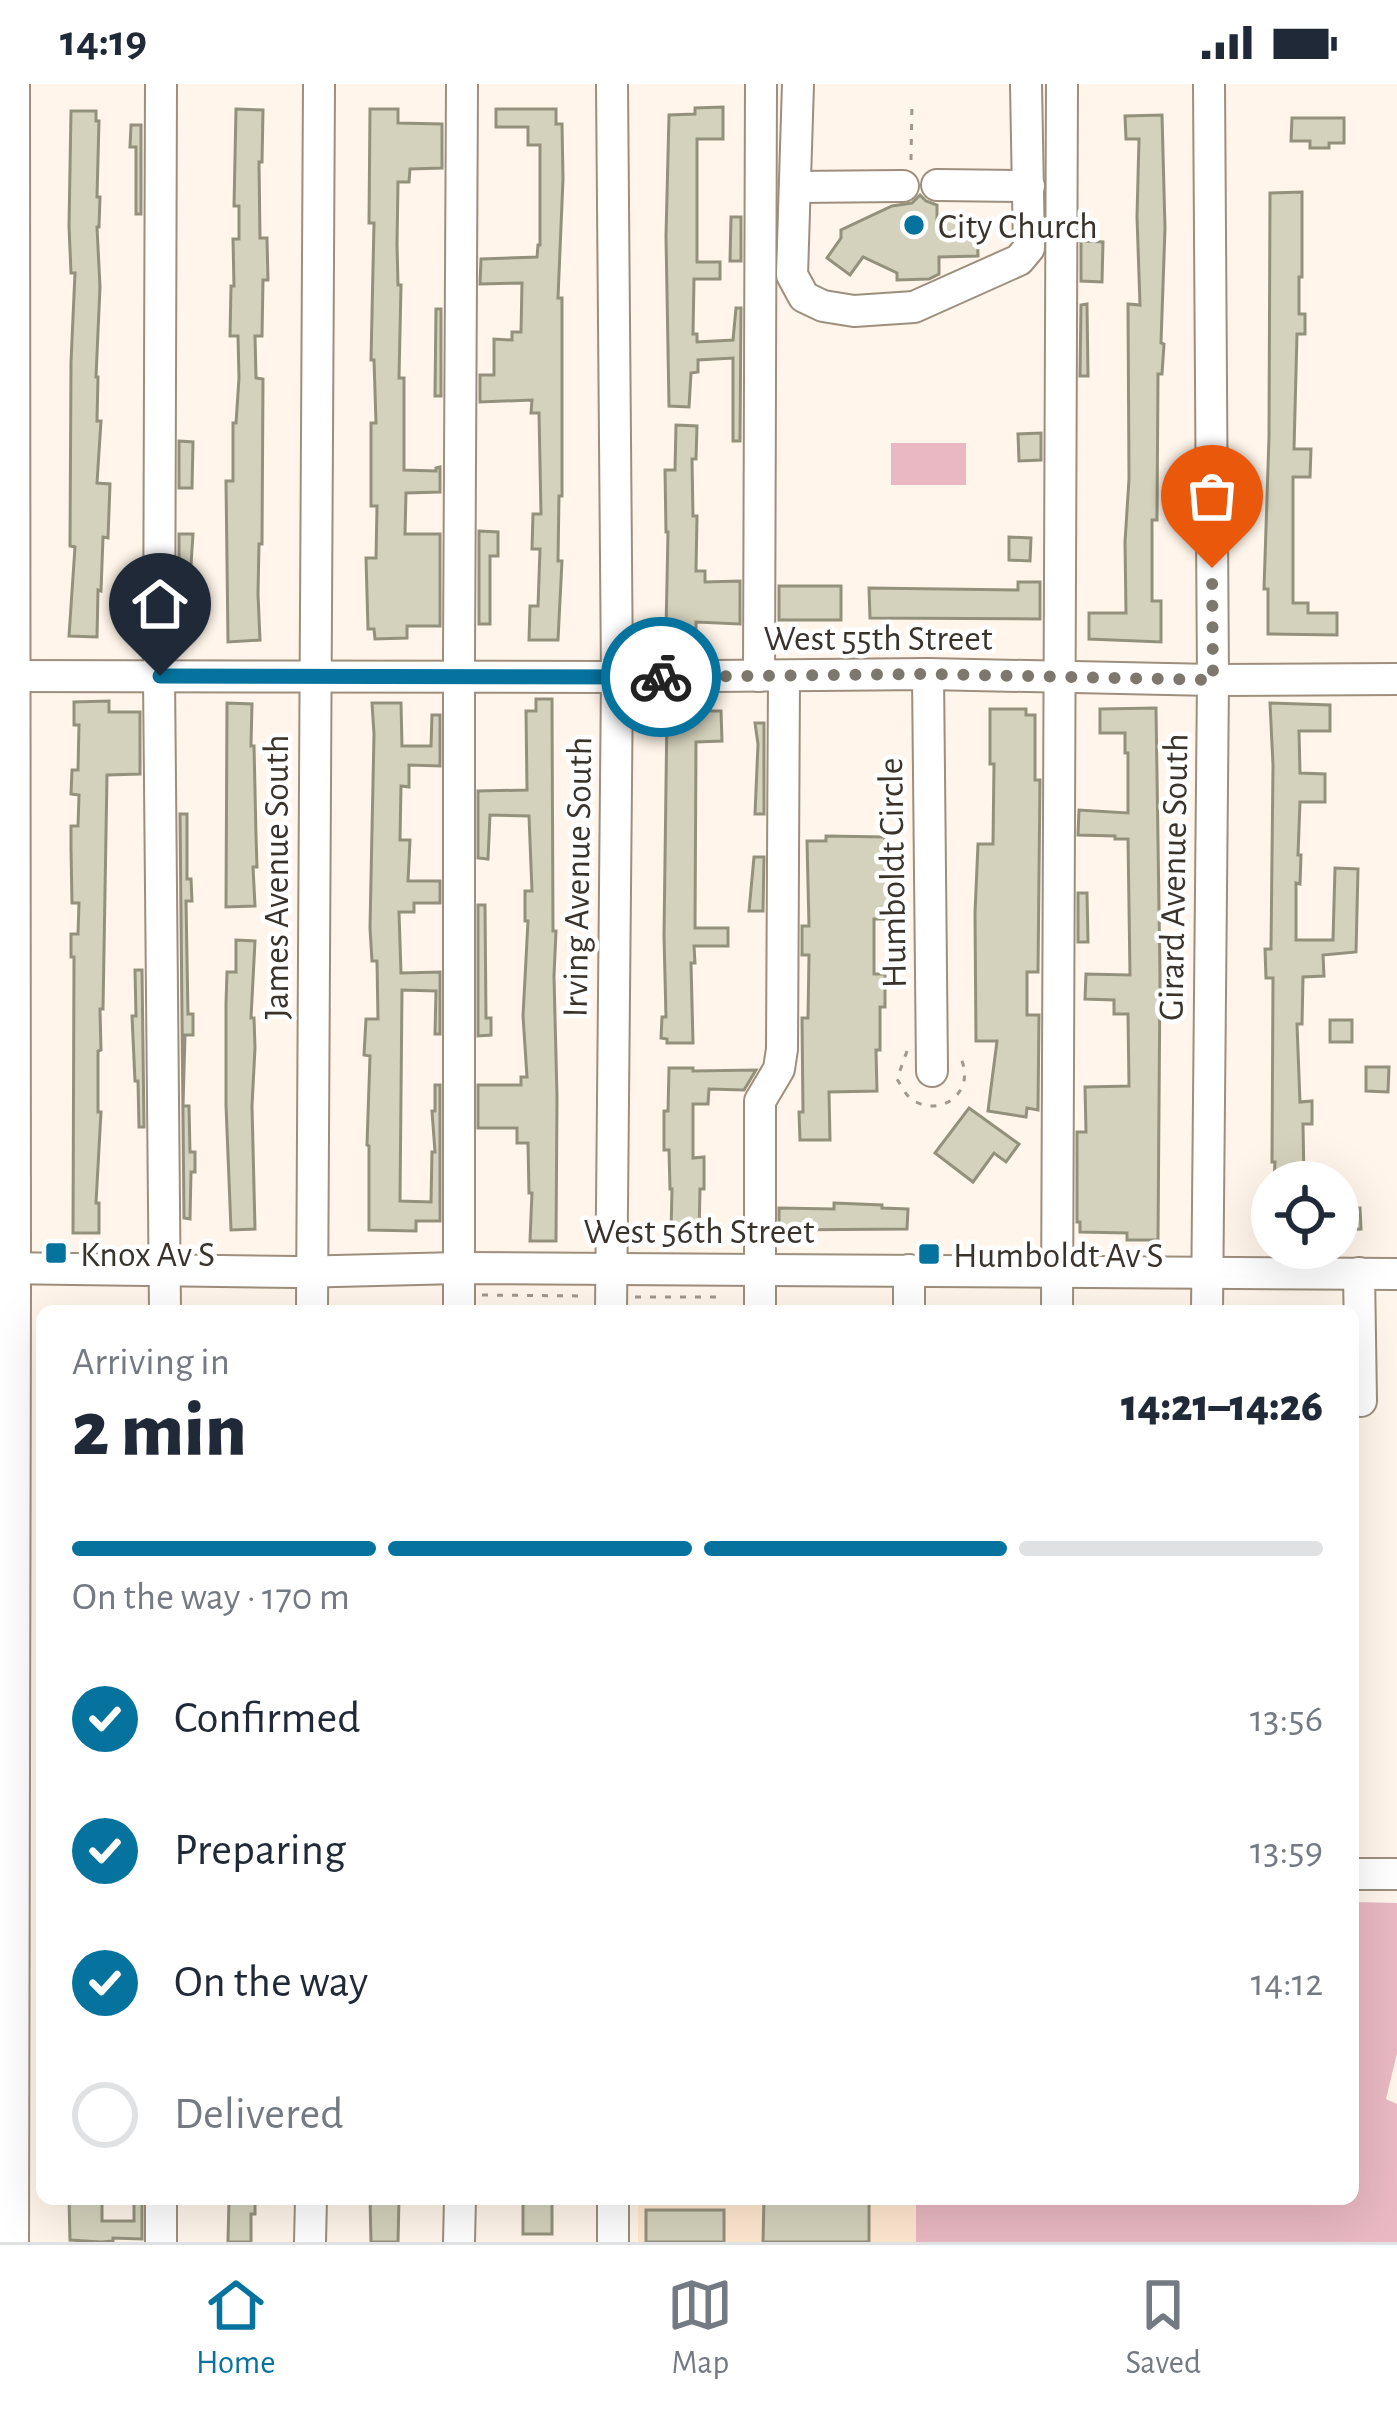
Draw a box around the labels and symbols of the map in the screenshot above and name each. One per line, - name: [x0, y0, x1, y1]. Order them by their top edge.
- place label: City Church: [938, 209, 1098, 245]
- marker: City Church: [901, 212, 927, 238]
- pin: [1161, 445, 1263, 568]
- pin: [109, 553, 211, 676]
- courier: [601, 617, 721, 737]
- street label: West 55th Street: [764, 621, 993, 657]
- street label: Girard Avenue South: [1153, 733, 1195, 1021]
- street label: James Avenue South: [259, 735, 295, 1019]
- street label: Irving Avenue South: [558, 736, 598, 1018]
- street label: Humboldt Circle: [873, 757, 913, 989]
- street label: West 56th Street: [584, 1214, 815, 1250]
- place label: Knox Av S: [80, 1237, 215, 1273]
- place label: Humboldt Av S: [953, 1238, 1164, 1274]
- marker: Knox Av S: [43, 1240, 69, 1266]
- marker: Humboldt Av S: [916, 1241, 942, 1267]

